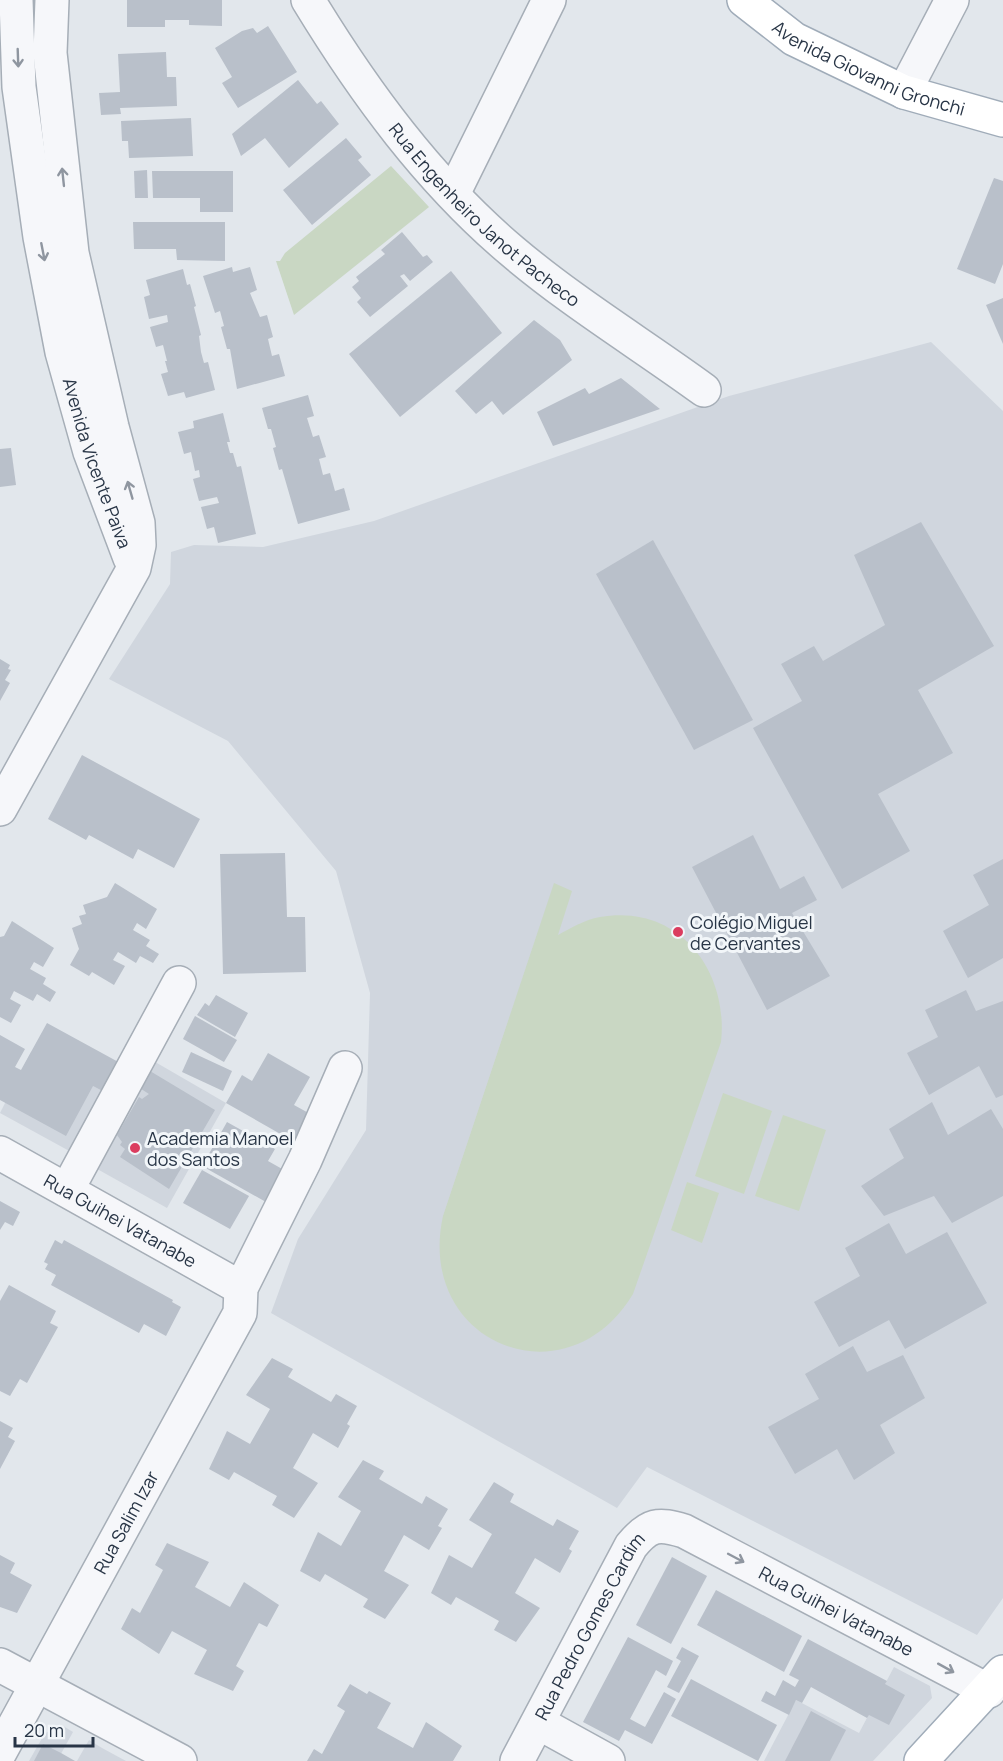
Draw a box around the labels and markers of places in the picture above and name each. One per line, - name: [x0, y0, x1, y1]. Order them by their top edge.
- place label: Colégio Miguel de Cervantes: [690, 910, 813, 955]
- marker: Colégio Miguel de Cervantes: [671, 925, 685, 939]
- place label: Academia Manoel dos Santos: [147, 1126, 293, 1171]
- marker: Academia Manoel dos Santos: [128, 1141, 142, 1155]

